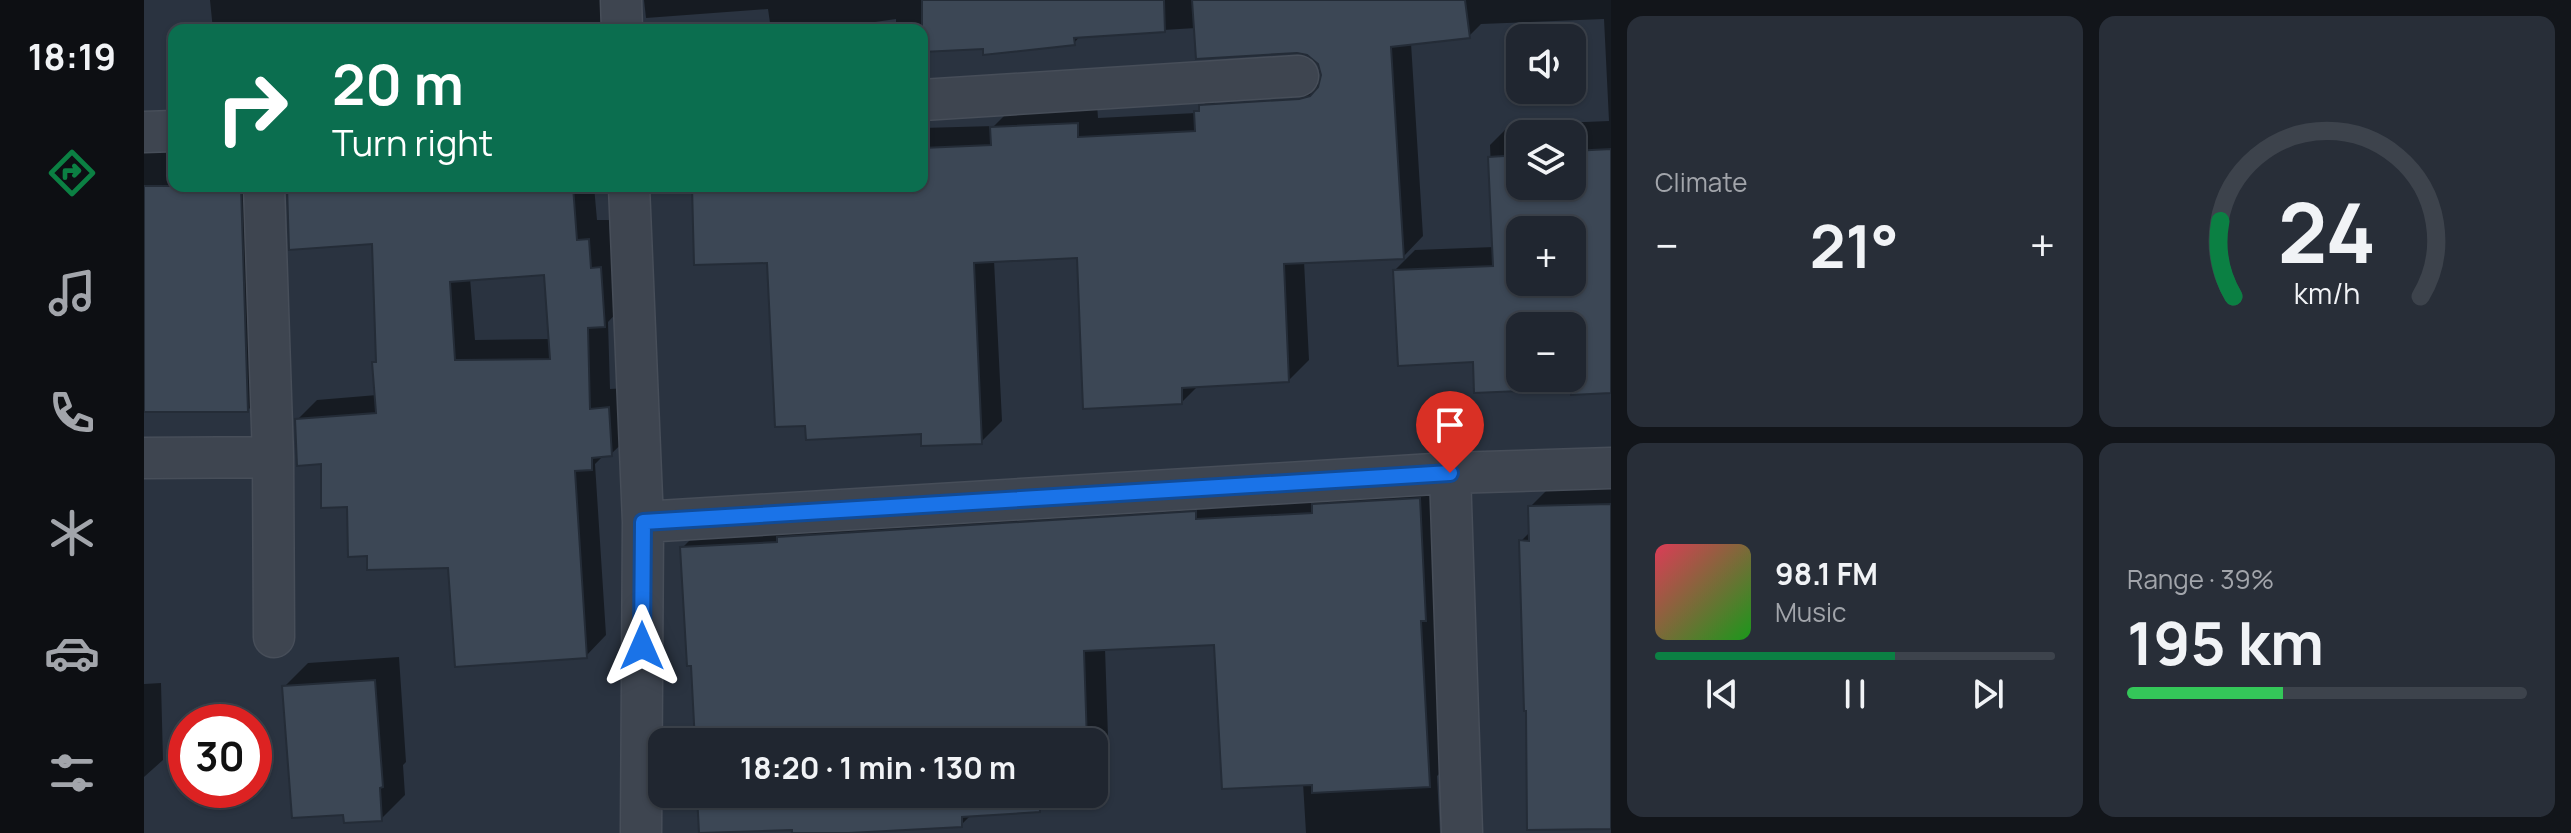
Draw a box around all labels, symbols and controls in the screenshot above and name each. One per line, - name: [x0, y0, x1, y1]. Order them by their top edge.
- map controls: [1506, 24, 1586, 392]
- button: sound: [1506, 24, 1586, 104]
- text: 18:19: [28, 32, 116, 81]
- text: 20 m: [332, 45, 464, 122]
- icon: right: [200, 56, 304, 160]
- text: Turn right: [332, 118, 493, 167]
- button: layers: [1506, 120, 1586, 200]
- icon: directions: [44, 145, 100, 201]
- text: Climate: [1655, 164, 1747, 200]
- text: 24: [2278, 174, 2376, 288]
- text: 21°: [1810, 204, 1899, 286]
- text: −: [1655, 215, 1679, 275]
- text: +: [2030, 215, 2055, 275]
- button: +: [1506, 216, 1586, 296]
- icon: music: [44, 265, 100, 321]
- text: km/h: [2294, 274, 2360, 313]
- button: −: [1506, 312, 1586, 392]
- icon: phone: [44, 385, 100, 441]
- pin: [1416, 391, 1484, 473]
- icon: arrive: [1428, 403, 1472, 447]
- icon: climate: [44, 505, 100, 561]
- text: 98.1 FM: [1775, 553, 1878, 594]
- text: Range · 39%: [2127, 561, 2274, 597]
- text: Music: [1775, 594, 1846, 630]
- text: 195 km: [2127, 601, 2324, 683]
- position arrow: [600, 604, 684, 688]
- icon: car: [44, 625, 100, 681]
- icon: previous: [1700, 672, 1744, 716]
- icon: pause: [1833, 672, 1877, 716]
- icon: next: [1966, 672, 2010, 716]
- speed limit sign: 30: [168, 704, 272, 808]
- icon: filters: [44, 745, 100, 801]
- text: 18:20 · 1 min · 130 m: [740, 747, 1016, 788]

